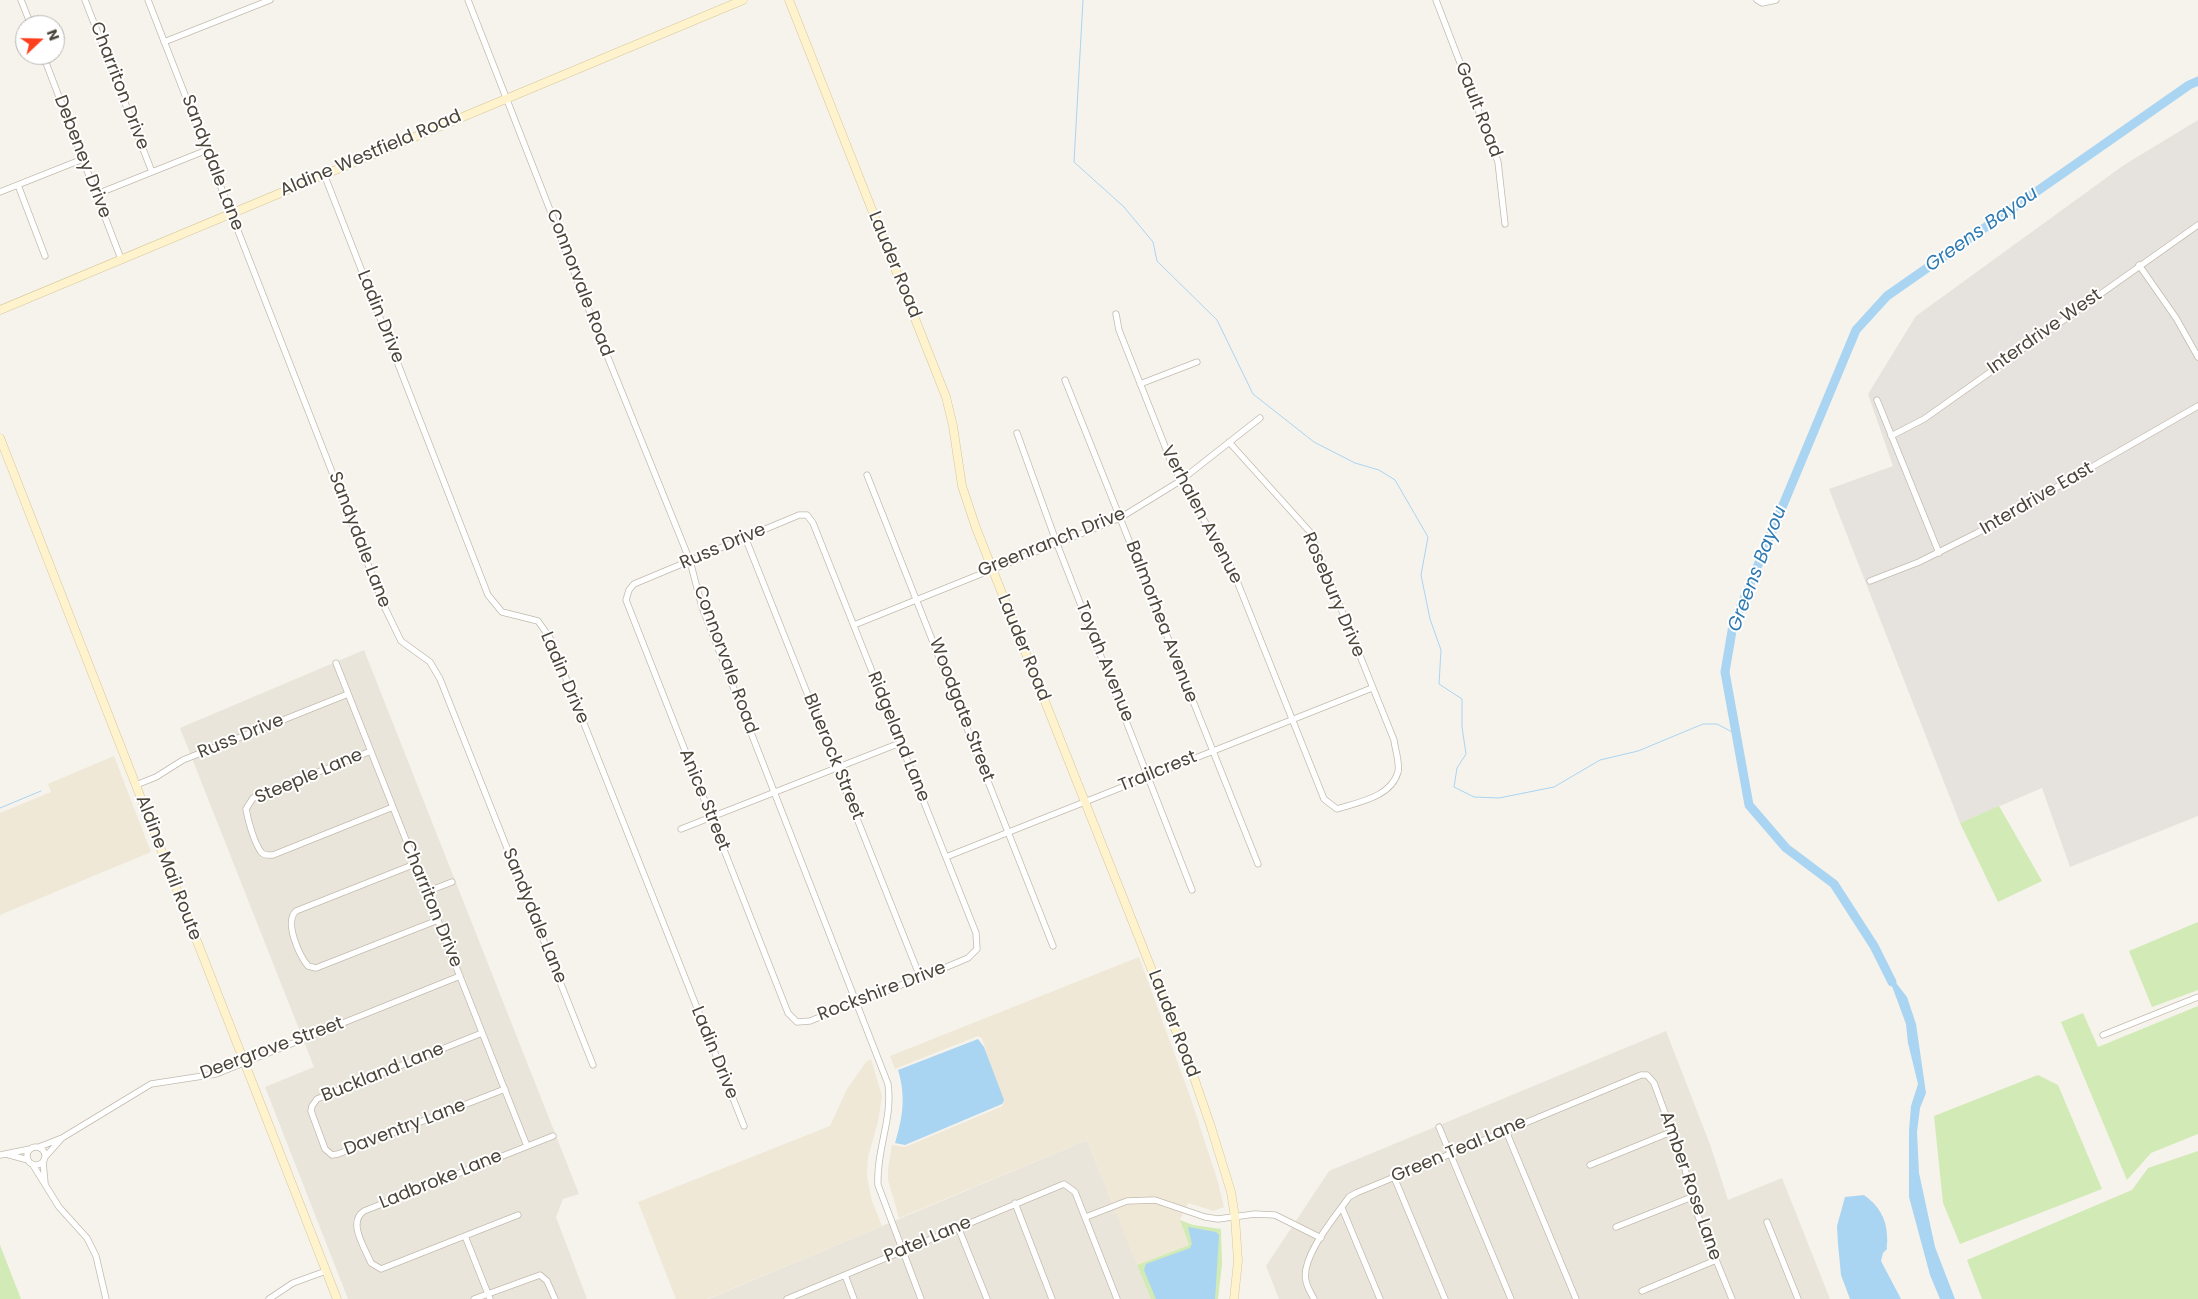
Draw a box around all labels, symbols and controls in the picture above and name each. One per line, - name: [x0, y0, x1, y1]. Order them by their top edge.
- north arrow: [15, 15, 65, 65]
- street label: Charriton Drive: [85, 19, 153, 153]
- text: N: [42, 26, 64, 43]
- street label: Gault Road: [1450, 59, 1506, 161]
- street label: Debeney Drive: [49, 92, 115, 222]
- street label: Sandydale Lane: [176, 92, 248, 234]
- street label: Aldine Westfield Road: [277, 106, 465, 202]
- water label: Greens Bayou: [1921, 183, 2043, 277]
- street label: Connorvale Road: [541, 206, 617, 360]
- street label: Lauder Road: [863, 209, 925, 321]
- street label: Ladin Drive: [352, 268, 408, 366]
- street label: Interdrive West: [1984, 285, 2106, 379]
- street label: Verhalen Avenue: [1155, 442, 1247, 588]
- street label: Interdrive East: [1977, 458, 2097, 540]
- street label: Sandydale Lane: [323, 469, 395, 611]
- water label: Greens Bayou: [1724, 503, 1792, 635]
- street label: Greenranch Drive: [975, 504, 1129, 582]
- street label: Russ Drive: [677, 519, 769, 575]
- street label: Rosebury Drive: [1297, 529, 1369, 661]
- street label: Balmorhea Avenue: [1120, 538, 1202, 706]
- street label: Connorvale Road: [688, 583, 762, 737]
- street label: Lauder Road: [992, 592, 1054, 704]
- street label: Toyah Avenue: [1070, 599, 1138, 725]
- street label: Ladin Drive: [535, 629, 593, 727]
- street label: Woodgate Street: [924, 635, 998, 785]
- street label: Ridgeland Lane: [862, 669, 934, 805]
- street label: Bluerock Street: [798, 691, 868, 823]
- street label: Russ Drive: [195, 710, 287, 764]
- street label: Steeple Lane: [252, 745, 366, 809]
- street label: Anice Street: [674, 746, 734, 854]
- street label: Trailcrest: [1116, 747, 1200, 797]
- street label: Aldine Mail Route: [130, 792, 206, 944]
- street label: Charriton Drive: [396, 837, 466, 971]
- street label: Sandydale Lane: [497, 845, 571, 987]
- street label: Rockshire Drive: [815, 958, 949, 1026]
- street label: Lauder Road: [1143, 967, 1203, 1081]
- street label: Ladin Drive: [686, 1004, 742, 1102]
- street label: Deergrove Street: [197, 1013, 347, 1085]
- street label: Buckland Lane: [318, 1039, 448, 1107]
- street label: Daventry Lane: [341, 1095, 469, 1161]
- street label: Amber Rose Lane: [1654, 1109, 1726, 1263]
- street label: Green Teal Lane: [1388, 1112, 1530, 1188]
- street label: Ladbroke Lane: [377, 1146, 505, 1214]
- street label: Patel Lane: [881, 1212, 975, 1268]

